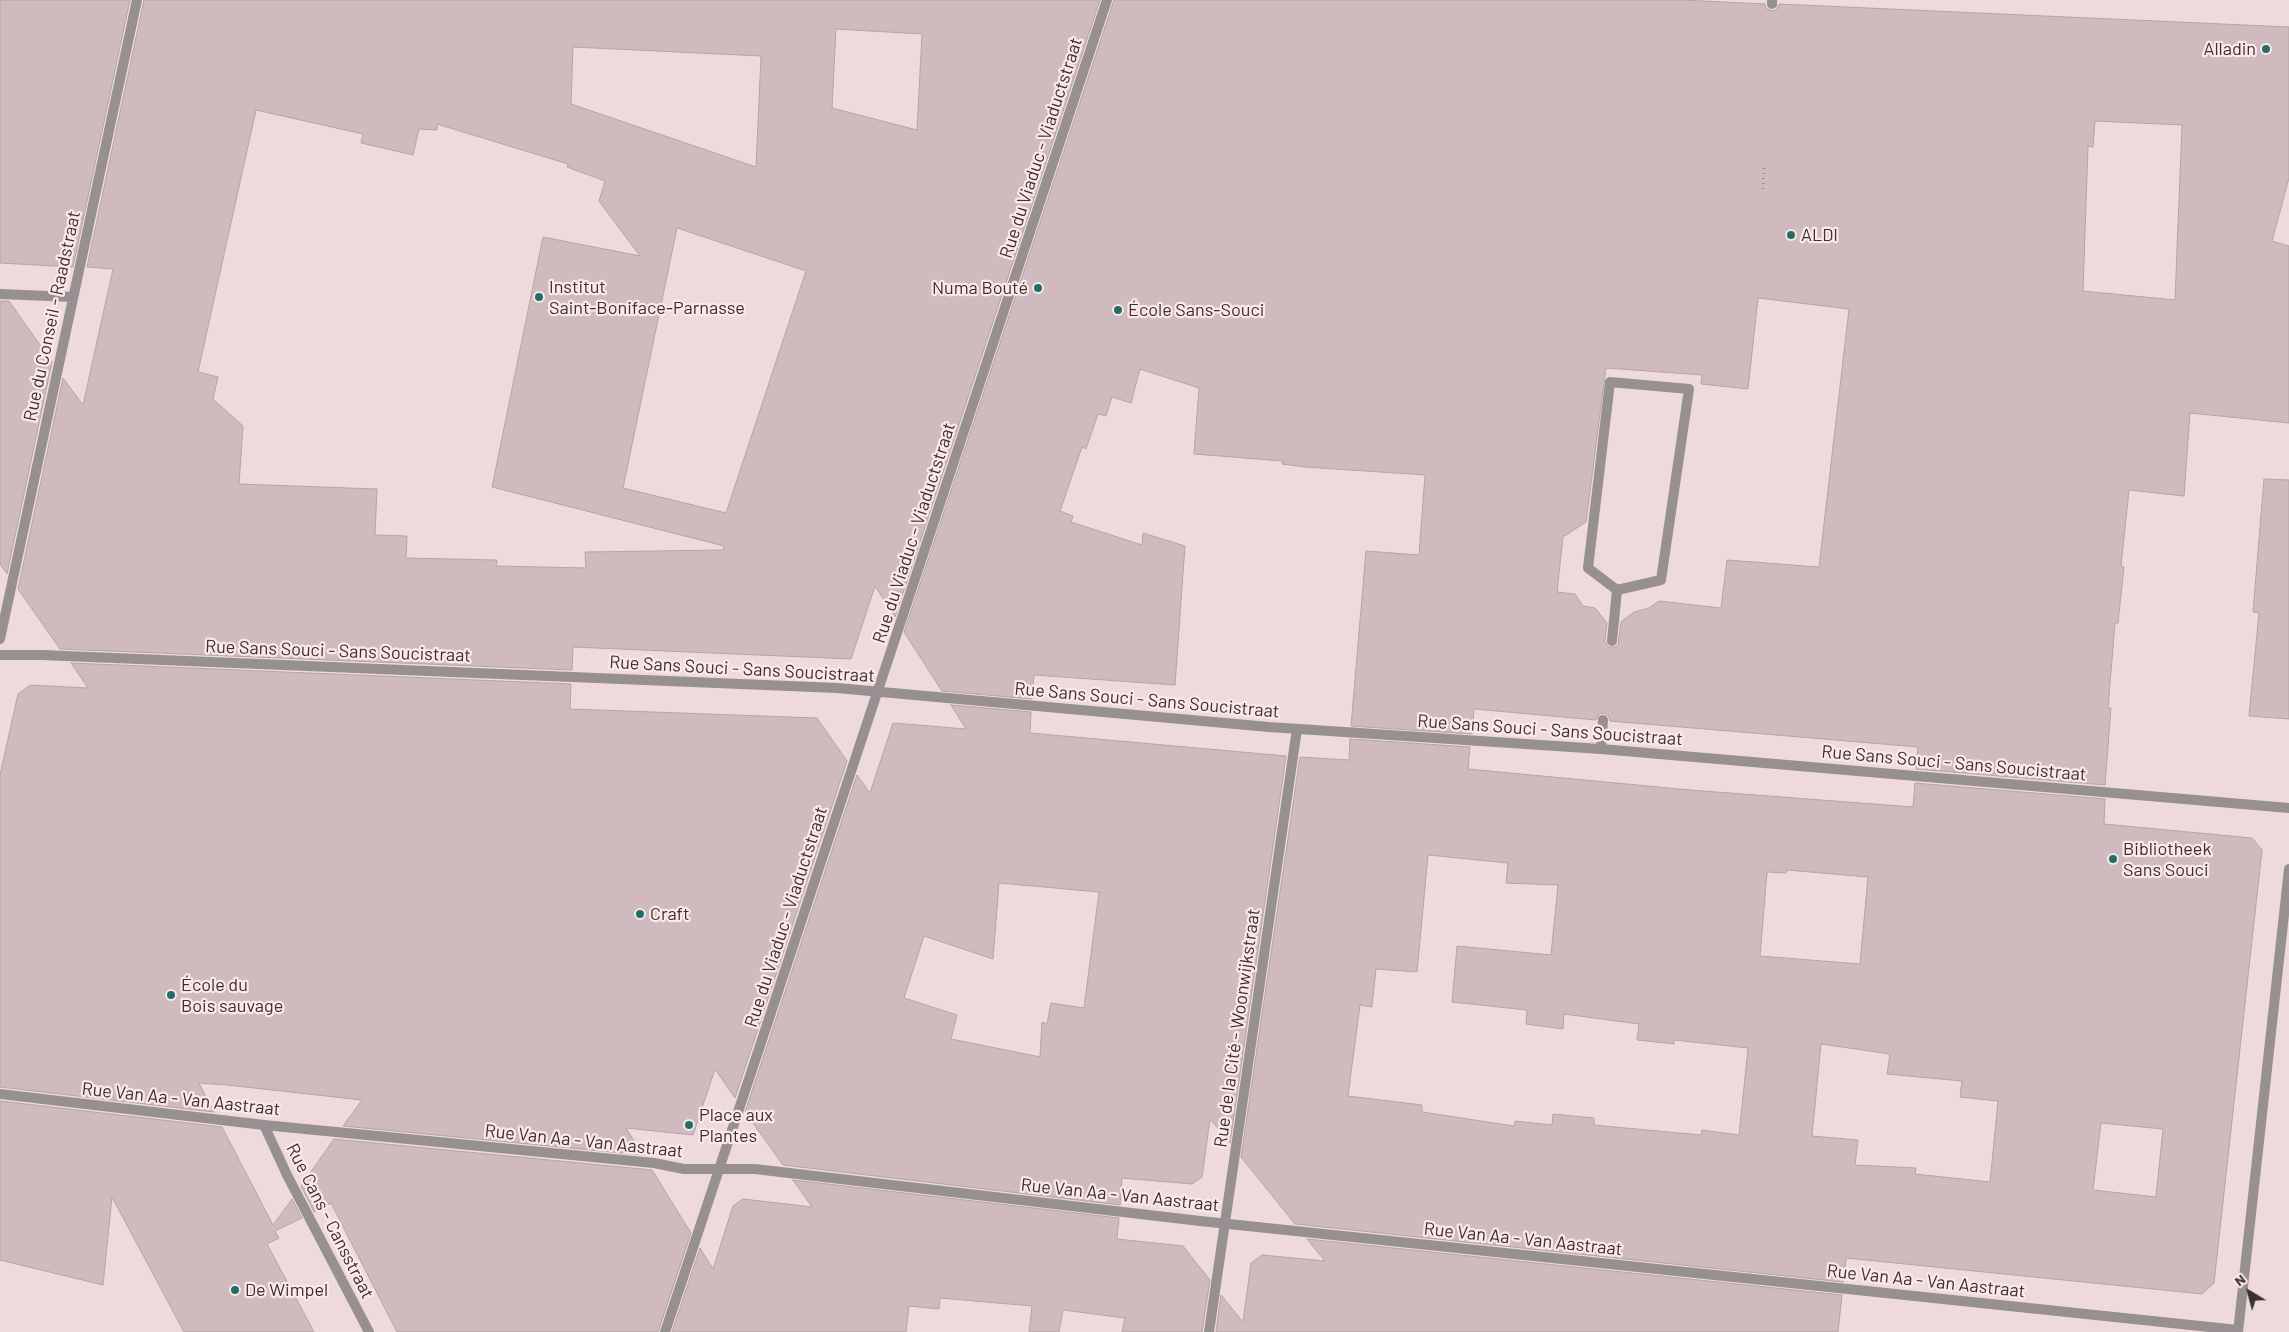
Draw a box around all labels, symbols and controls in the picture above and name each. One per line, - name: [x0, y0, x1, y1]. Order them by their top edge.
- street label: Rue du Viaduc - Viaductstraat: [995, 35, 1087, 261]
- place label: Alladin: [2203, 38, 2256, 60]
- marker: Alladin: [2260, 43, 2272, 55]
- street label: Rue du Conseil - Raadstraat: [19, 209, 85, 423]
- place label: ALDI: [1801, 224, 1838, 246]
- marker: ALDI: [1785, 229, 1797, 241]
- place label: Institut Saint-Boniface-Parnasse: [549, 276, 745, 318]
- place label: Numa Bouté: [932, 277, 1028, 299]
- marker: Numa Bouté: [1032, 282, 1044, 294]
- marker: Institut Saint-Boniface-Parnasse: [533, 291, 545, 303]
- place label: École Sans-Souci: [1128, 299, 1264, 321]
- marker: École Sans-Souci: [1112, 304, 1124, 316]
- street label: Rue du Viaduc - Viaductstraat: [868, 420, 960, 646]
- street label: Rue Sans Souci - Sans Soucistraat: [205, 636, 471, 666]
- street label: Rue Sans Souci - Sans Soucistraat: [609, 651, 875, 687]
- street label: Rue Sans Souci - Sans Soucistraat: [1014, 678, 1280, 722]
- street label: Rue Sans Souci - Sans Soucistraat: [1417, 710, 1683, 750]
- street label: Rue Sans Souci - Sans Soucistraat: [1821, 741, 2087, 785]
- street label: Rue du Viaduc - Viaductstraat: [740, 804, 832, 1030]
- place label: Bibliotheek Sans Souci: [2123, 838, 2211, 881]
- marker: Bibliotheek Sans Souci: [2107, 853, 2119, 865]
- place label: Craft: [650, 903, 690, 925]
- street label: Rue de la Cité - Woonwijkstraat: [1210, 907, 1264, 1149]
- marker: Craft: [634, 908, 646, 920]
- place label: École du Bois sauvage: [181, 974, 283, 1016]
- marker: École du Bois sauvage: [165, 989, 177, 1001]
- street label: Rue Van Aa - Van Aastraat: [81, 1078, 281, 1120]
- place label: Place aux Plantes: [699, 1104, 773, 1146]
- marker: Place aux Plantes: [683, 1119, 695, 1131]
- street label: Rue Van Aa - Van Aastraat: [484, 1120, 684, 1162]
- street label: Rue Cans - Cansstraat: [282, 1140, 378, 1302]
- street label: Rue Van Aa - Van Aastraat: [1020, 1174, 1220, 1216]
- street label: Rue Van Aa - Van Aastraat: [1423, 1218, 1623, 1260]
- street label: Rue Van Aa - Van Aastraat: [1826, 1260, 2026, 1302]
- north arrow: [2224, 1267, 2274, 1317]
- text: N: [2231, 1270, 2249, 1289]
- place label: De Wimpel: [245, 1279, 328, 1301]
- marker: De Wimpel: [229, 1284, 241, 1296]

